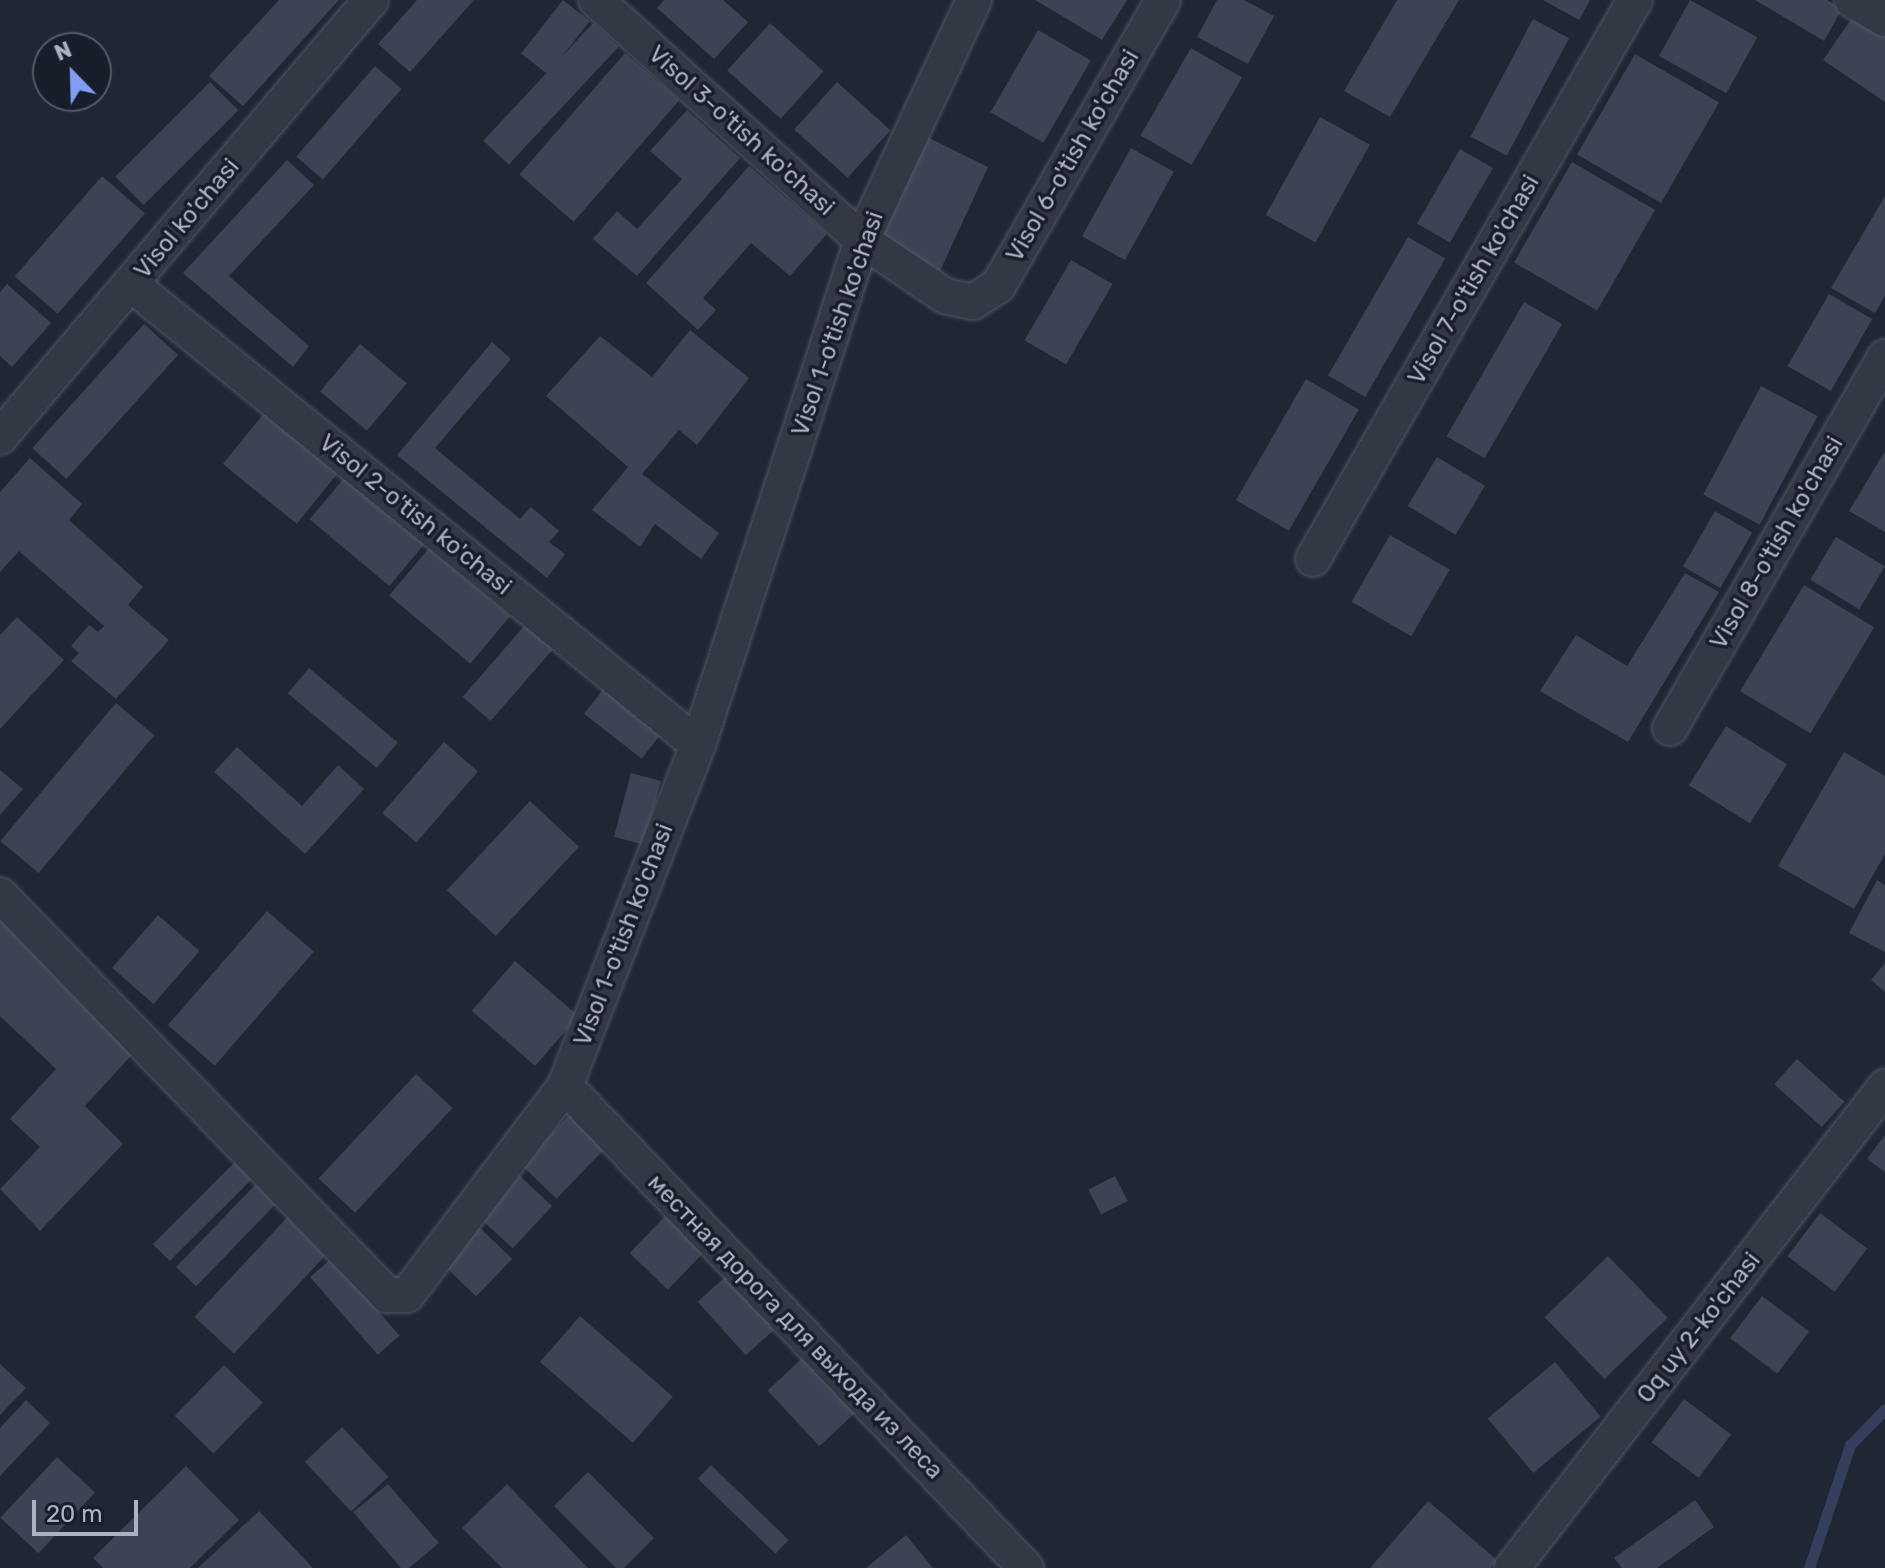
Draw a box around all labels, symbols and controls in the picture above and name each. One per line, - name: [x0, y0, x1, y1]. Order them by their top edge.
- north arrow: [32, 32, 112, 112]
- text: N: [51, 36, 76, 67]
- street label: Visol 3-o'tish ko'chasi: [642, 40, 840, 222]
- street label: Visol 6-o'tish ko'chasi: [1001, 45, 1145, 267]
- street label: Visol ko'chasi: [128, 153, 246, 285]
- street label: Visol 7-o'tish ko'chasi: [1402, 170, 1546, 390]
- street label: Visol 1-o'tish ko'chasi: [786, 208, 890, 440]
- street label: Visol 2-o'tish ko'chasi: [313, 429, 517, 601]
- street label: Visol 8-o'tish ko'chasi: [1704, 432, 1850, 654]
- street label: Visol 1-o'tish ko'chasi: [568, 820, 680, 1050]
- street label: местная дорога для выхода из леса: [641, 1169, 949, 1485]
- street label: Oq uy 2-ko'chasi: [1631, 1247, 1767, 1409]
- scale bar: [36, 1484, 142, 1534]
- text: 20 m: [46, 1500, 103, 1528]

